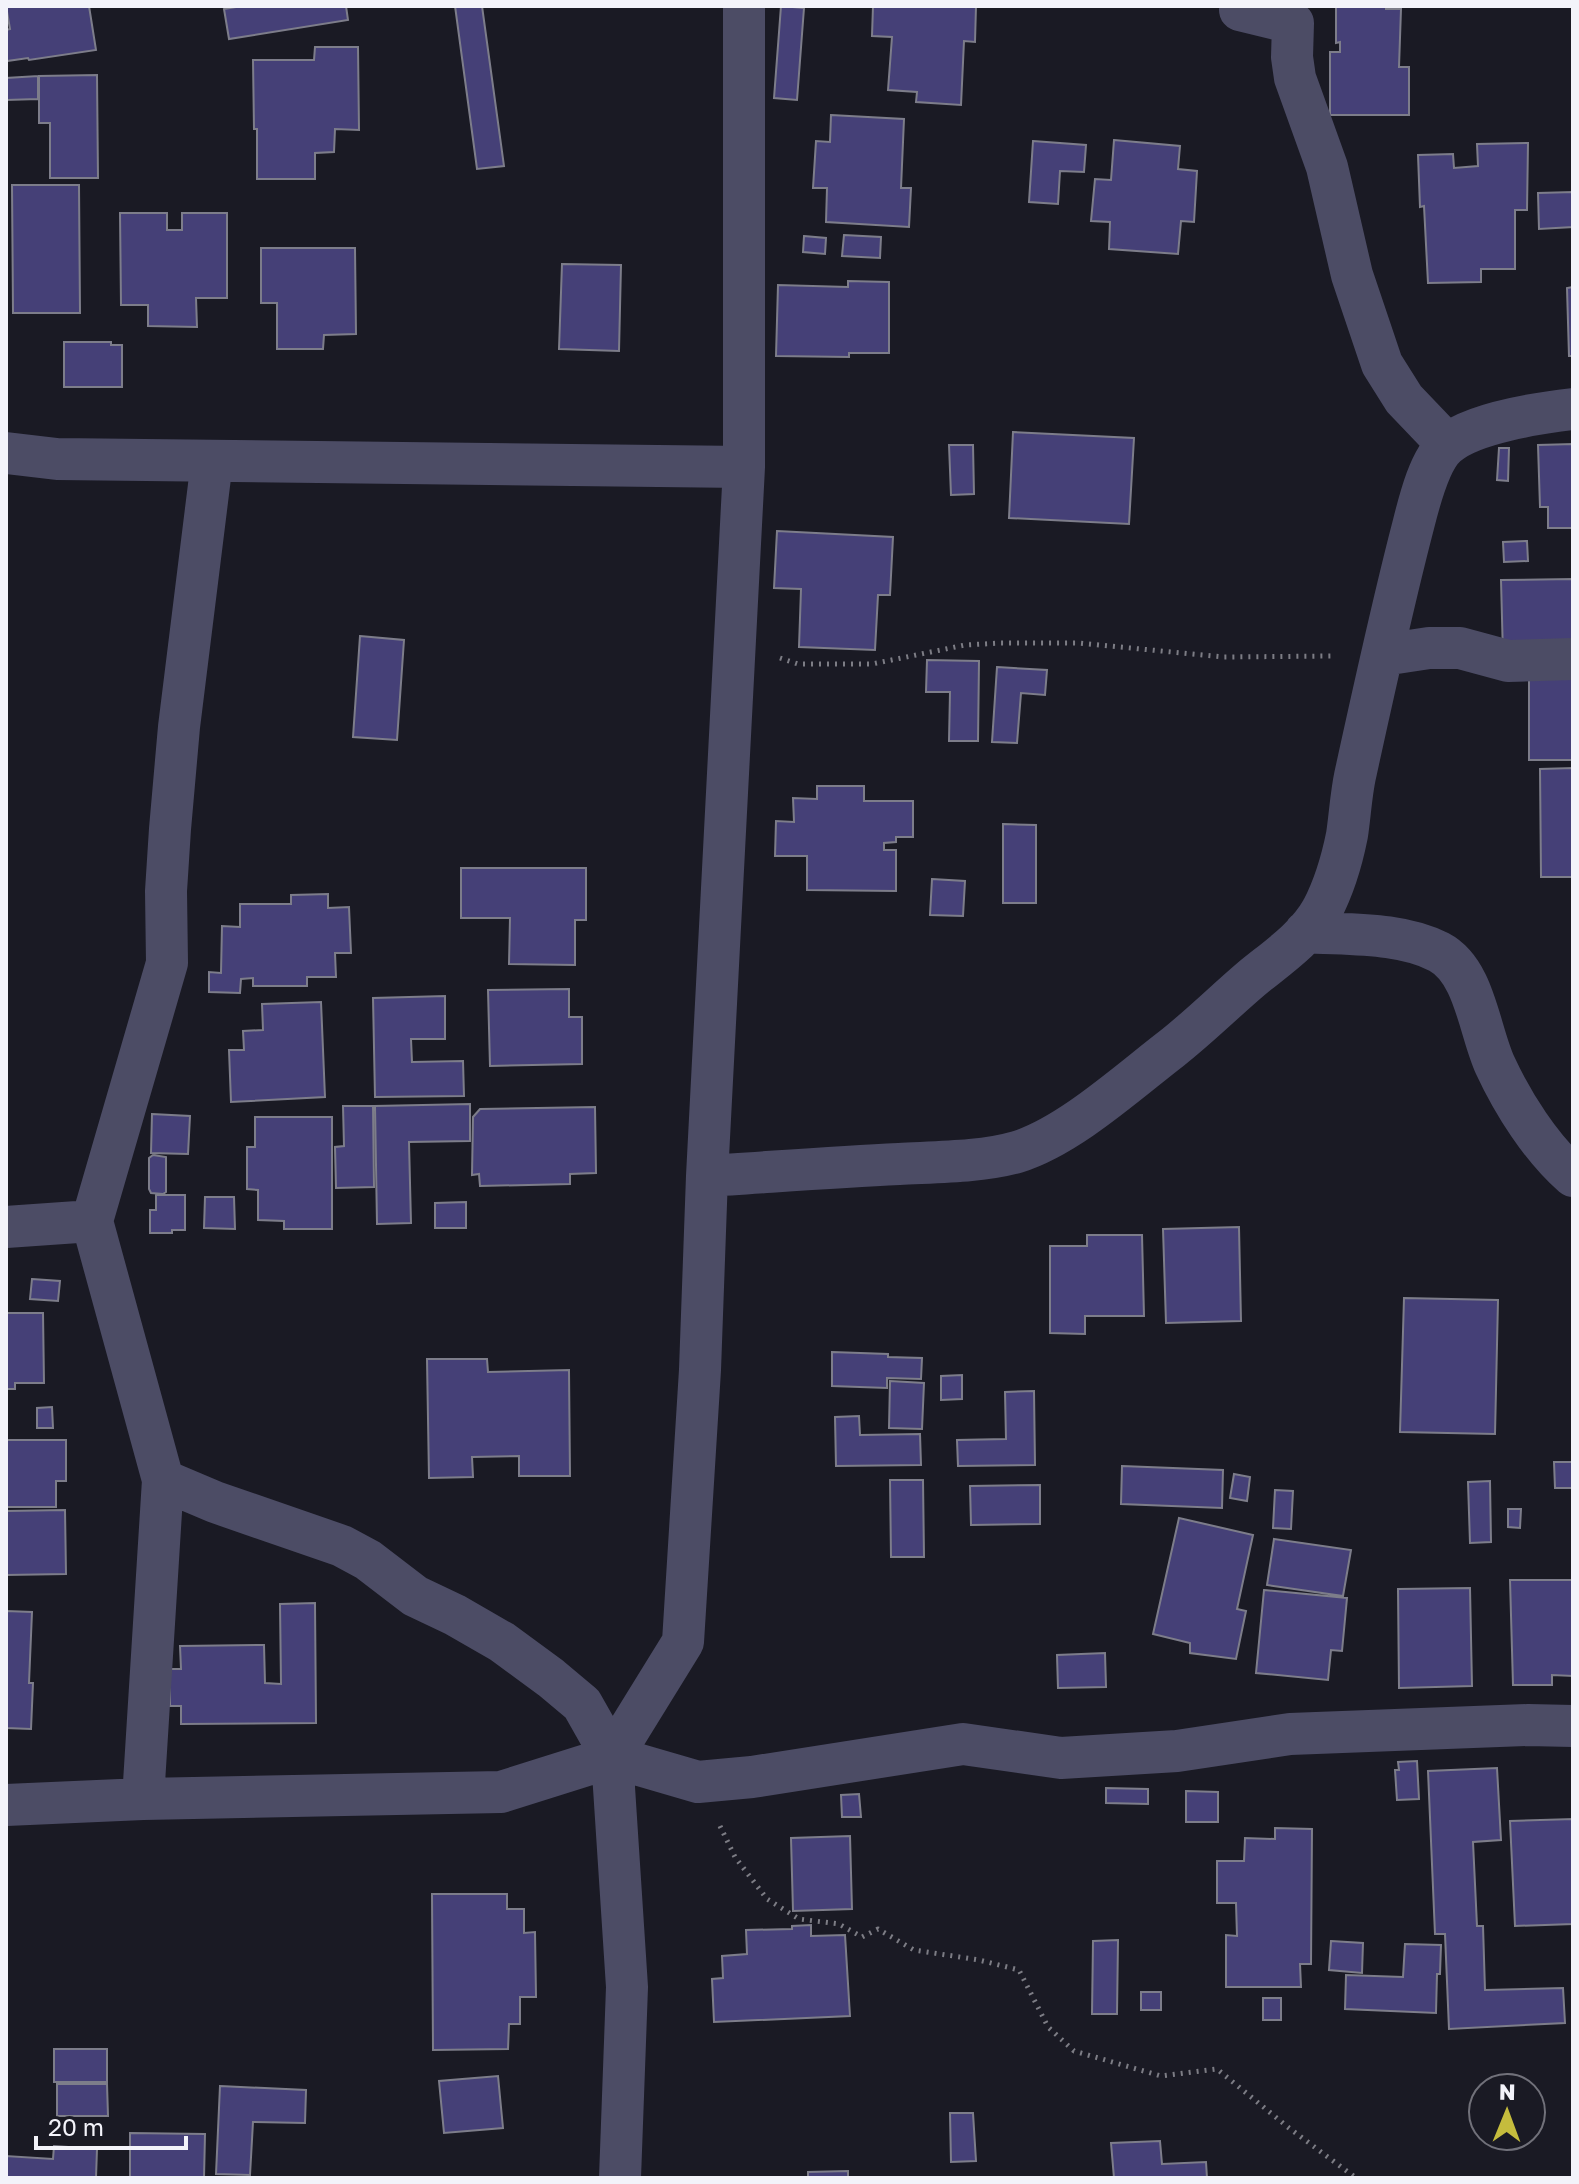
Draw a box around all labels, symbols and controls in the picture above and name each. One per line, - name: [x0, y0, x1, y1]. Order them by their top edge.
- north arrow: [1467, 2072, 1547, 2152]
- text: N: [1499, 2078, 1516, 2105]
- scale bar: [36, 2100, 186, 2150]
- text: 20 m: [48, 2112, 104, 2141]

